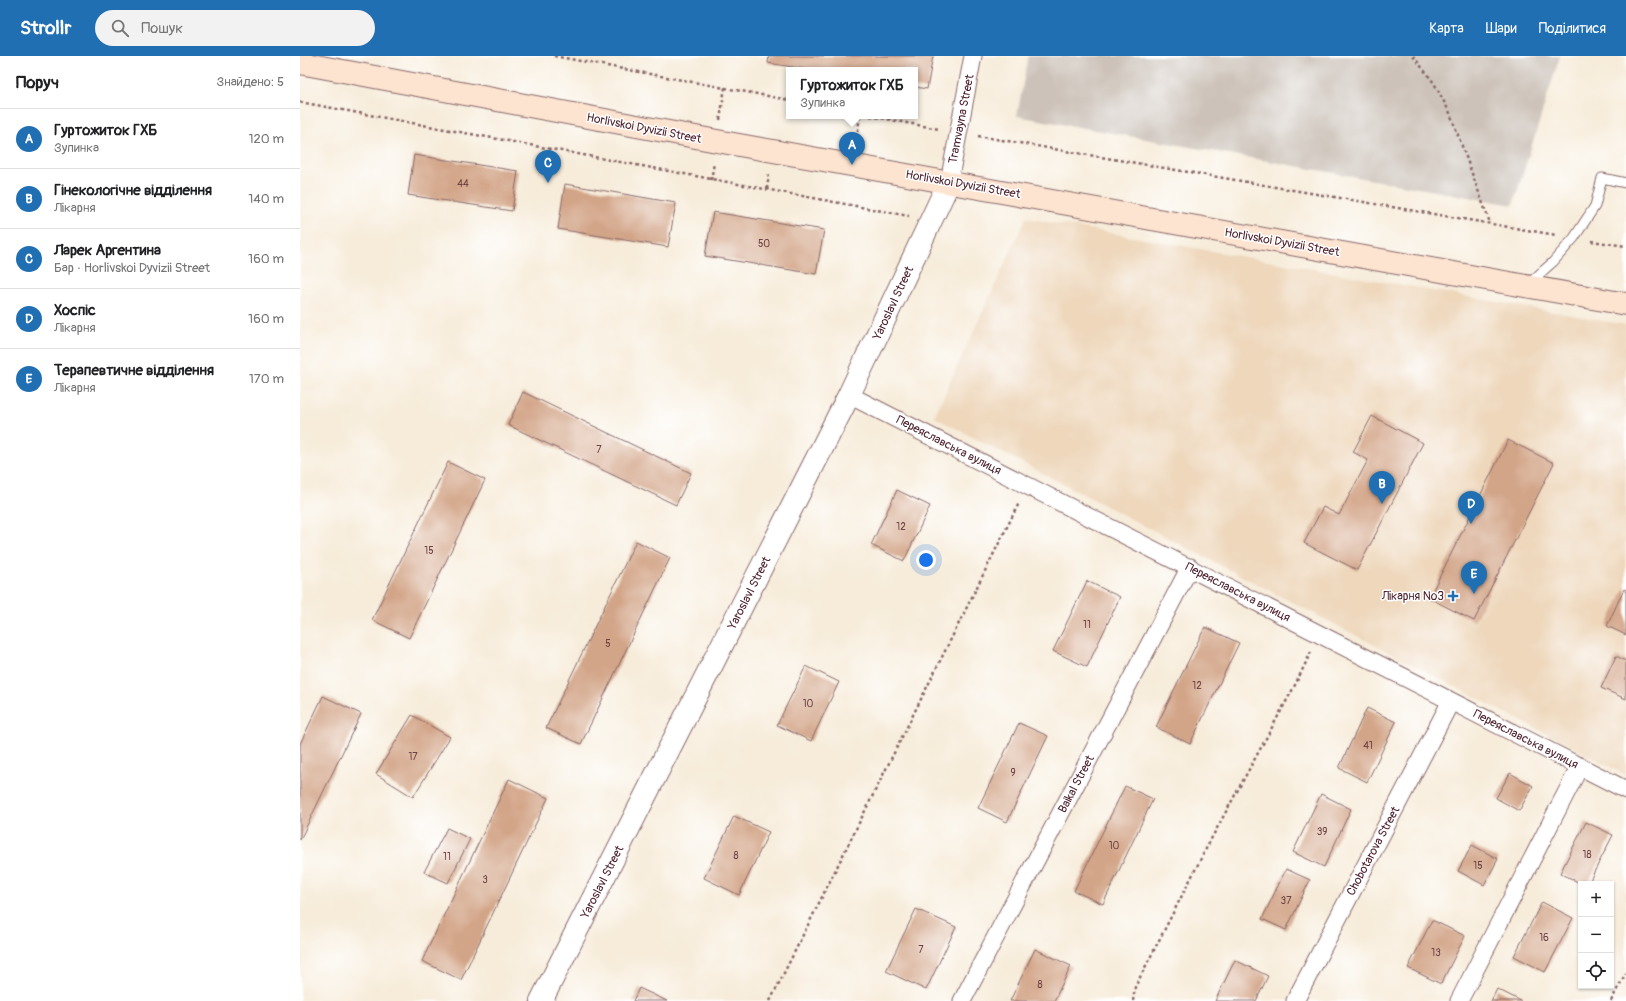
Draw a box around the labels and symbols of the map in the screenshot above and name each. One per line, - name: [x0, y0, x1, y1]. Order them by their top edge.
- street label: Tramvayna Street: [945, 73, 978, 165]
- street label: Horlivskoi Dyvizii Street: [585, 110, 703, 147]
- pin: A: [839, 132, 865, 165]
- pin: C: [535, 150, 561, 183]
- street label: Horlivskoi Dyvizii Street: [904, 167, 1022, 202]
- house number: 44: [457, 178, 469, 190]
- street label: Horlivskoi Dyvizii Street: [1223, 225, 1341, 260]
- house number: 50: [758, 238, 770, 250]
- street label: Yaroslavl Street: [869, 264, 917, 343]
- street label: Переяславська вулиця: [894, 412, 1004, 479]
- house number: 7: [596, 444, 602, 456]
- pin: B: [1369, 471, 1395, 504]
- pin: D: [1458, 491, 1484, 524]
- house number: 12: [896, 521, 906, 533]
- house number: 15: [424, 545, 434, 557]
- your location: [916, 550, 936, 570]
- street label: Yaroslavl Street: [724, 554, 774, 633]
- street label: Переяславська вулиця: [1183, 559, 1293, 626]
- pin: E: [1461, 561, 1487, 594]
- place label: Лікарня №3: [1381, 589, 1444, 604]
- marker: Лікарня №3: [1447, 590, 1459, 602]
- house number: 11: [1083, 619, 1091, 631]
- house number: 5: [605, 638, 611, 650]
- house number: 12: [1192, 680, 1202, 692]
- house number: 10: [803, 698, 814, 710]
- street label: Переяславська вулиця: [1471, 706, 1581, 773]
- house number: 41: [1363, 740, 1373, 752]
- house number: 17: [408, 751, 418, 763]
- street label: Baikal Street: [1055, 753, 1098, 816]
- house number: 9: [1010, 767, 1016, 779]
- street label: Chobotarova Street: [1344, 804, 1403, 898]
- house number: 39: [1317, 826, 1327, 838]
- house number: 10: [1109, 840, 1120, 852]
- street label: Yaroslavl Street: [577, 843, 627, 922]
- house number: 18: [1583, 849, 1591, 861]
- house number: 8: [733, 850, 739, 862]
- house number: 11: [443, 851, 451, 863]
- house number: 15: [1473, 860, 1483, 872]
- house number: 3: [482, 874, 488, 886]
- house number: 37: [1281, 895, 1292, 907]
- house number: 16: [1539, 932, 1549, 944]
- house number: 7: [918, 944, 924, 956]
- house number: 13: [1431, 947, 1441, 959]
- house number: 8: [1037, 979, 1043, 991]

